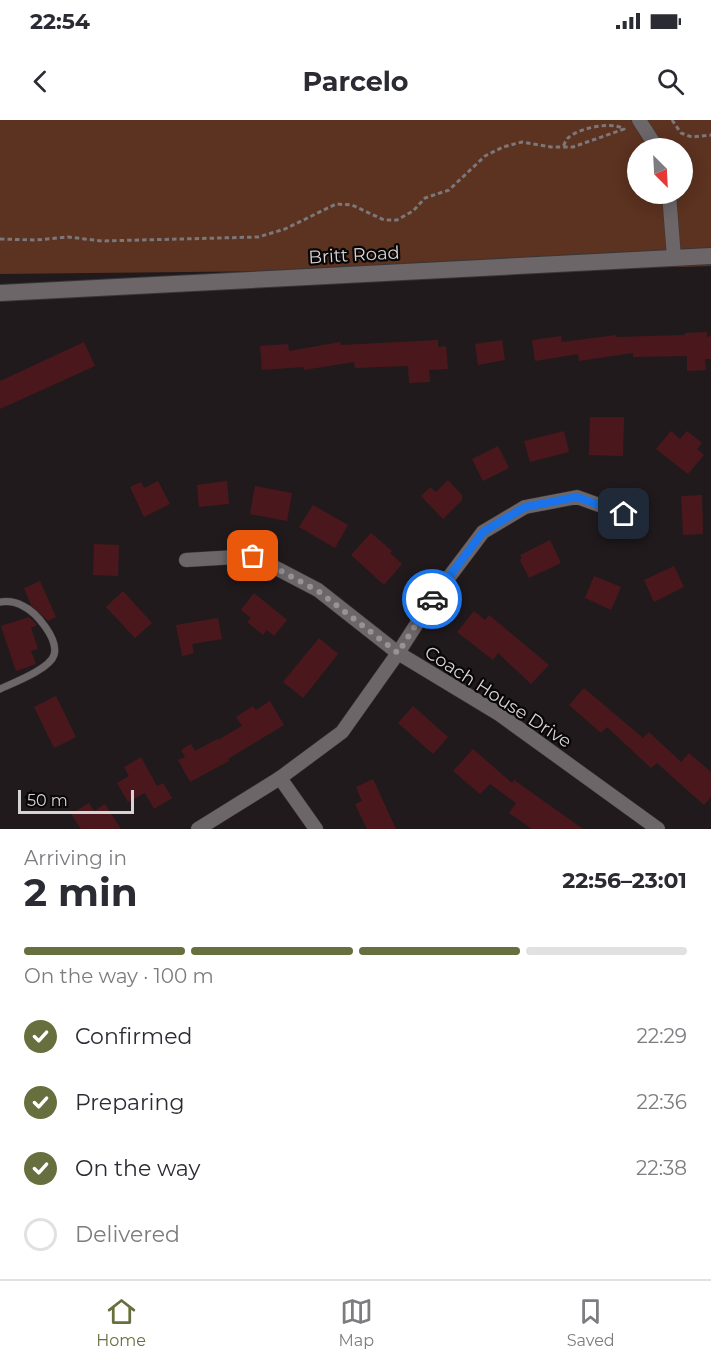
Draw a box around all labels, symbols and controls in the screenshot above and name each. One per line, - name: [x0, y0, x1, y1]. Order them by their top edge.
- text: 22:54: [30, 8, 90, 35]
- icon: back: [24, 65, 57, 98]
- text: Parcelo: [302, 65, 409, 98]
- icon: search: [654, 65, 687, 98]
- north arrow: [627, 138, 693, 204]
- map controls: [627, 138, 693, 204]
- street label: Britt Road: [308, 242, 400, 268]
- pin: [598, 488, 649, 539]
- icon: home: [607, 497, 640, 530]
- pin: [227, 530, 278, 581]
- icon: bag: [236, 539, 269, 572]
- courier: [402, 569, 462, 629]
- icon: car: [416, 583, 449, 616]
- street label: Coach House Drive: [420, 641, 576, 753]
- scale bar: [18, 787, 134, 814]
- text: 50 m: [27, 791, 68, 810]
- text: Arriving in: [24, 846, 127, 870]
- text: 22:56–23:01: [562, 867, 687, 894]
- text: 2 min: [24, 868, 138, 916]
- text: On the way · 100 m: [24, 964, 214, 988]
- icon: check: [24, 1020, 57, 1053]
- text: Confirmed: [75, 1023, 192, 1050]
- text: 22:29: [637, 1024, 687, 1048]
- icon: check: [24, 1086, 57, 1119]
- text: Preparing: [75, 1089, 184, 1116]
- text: 22:36: [637, 1090, 687, 1114]
- icon: check: [24, 1152, 57, 1185]
- text: On the way: [75, 1155, 200, 1182]
- text: 22:38: [636, 1156, 687, 1180]
- text: Delivered: [75, 1221, 180, 1248]
- tab: Home: [96, 1295, 146, 1350]
- tab: Map: [339, 1295, 374, 1350]
- tab: Saved: [567, 1295, 615, 1350]

